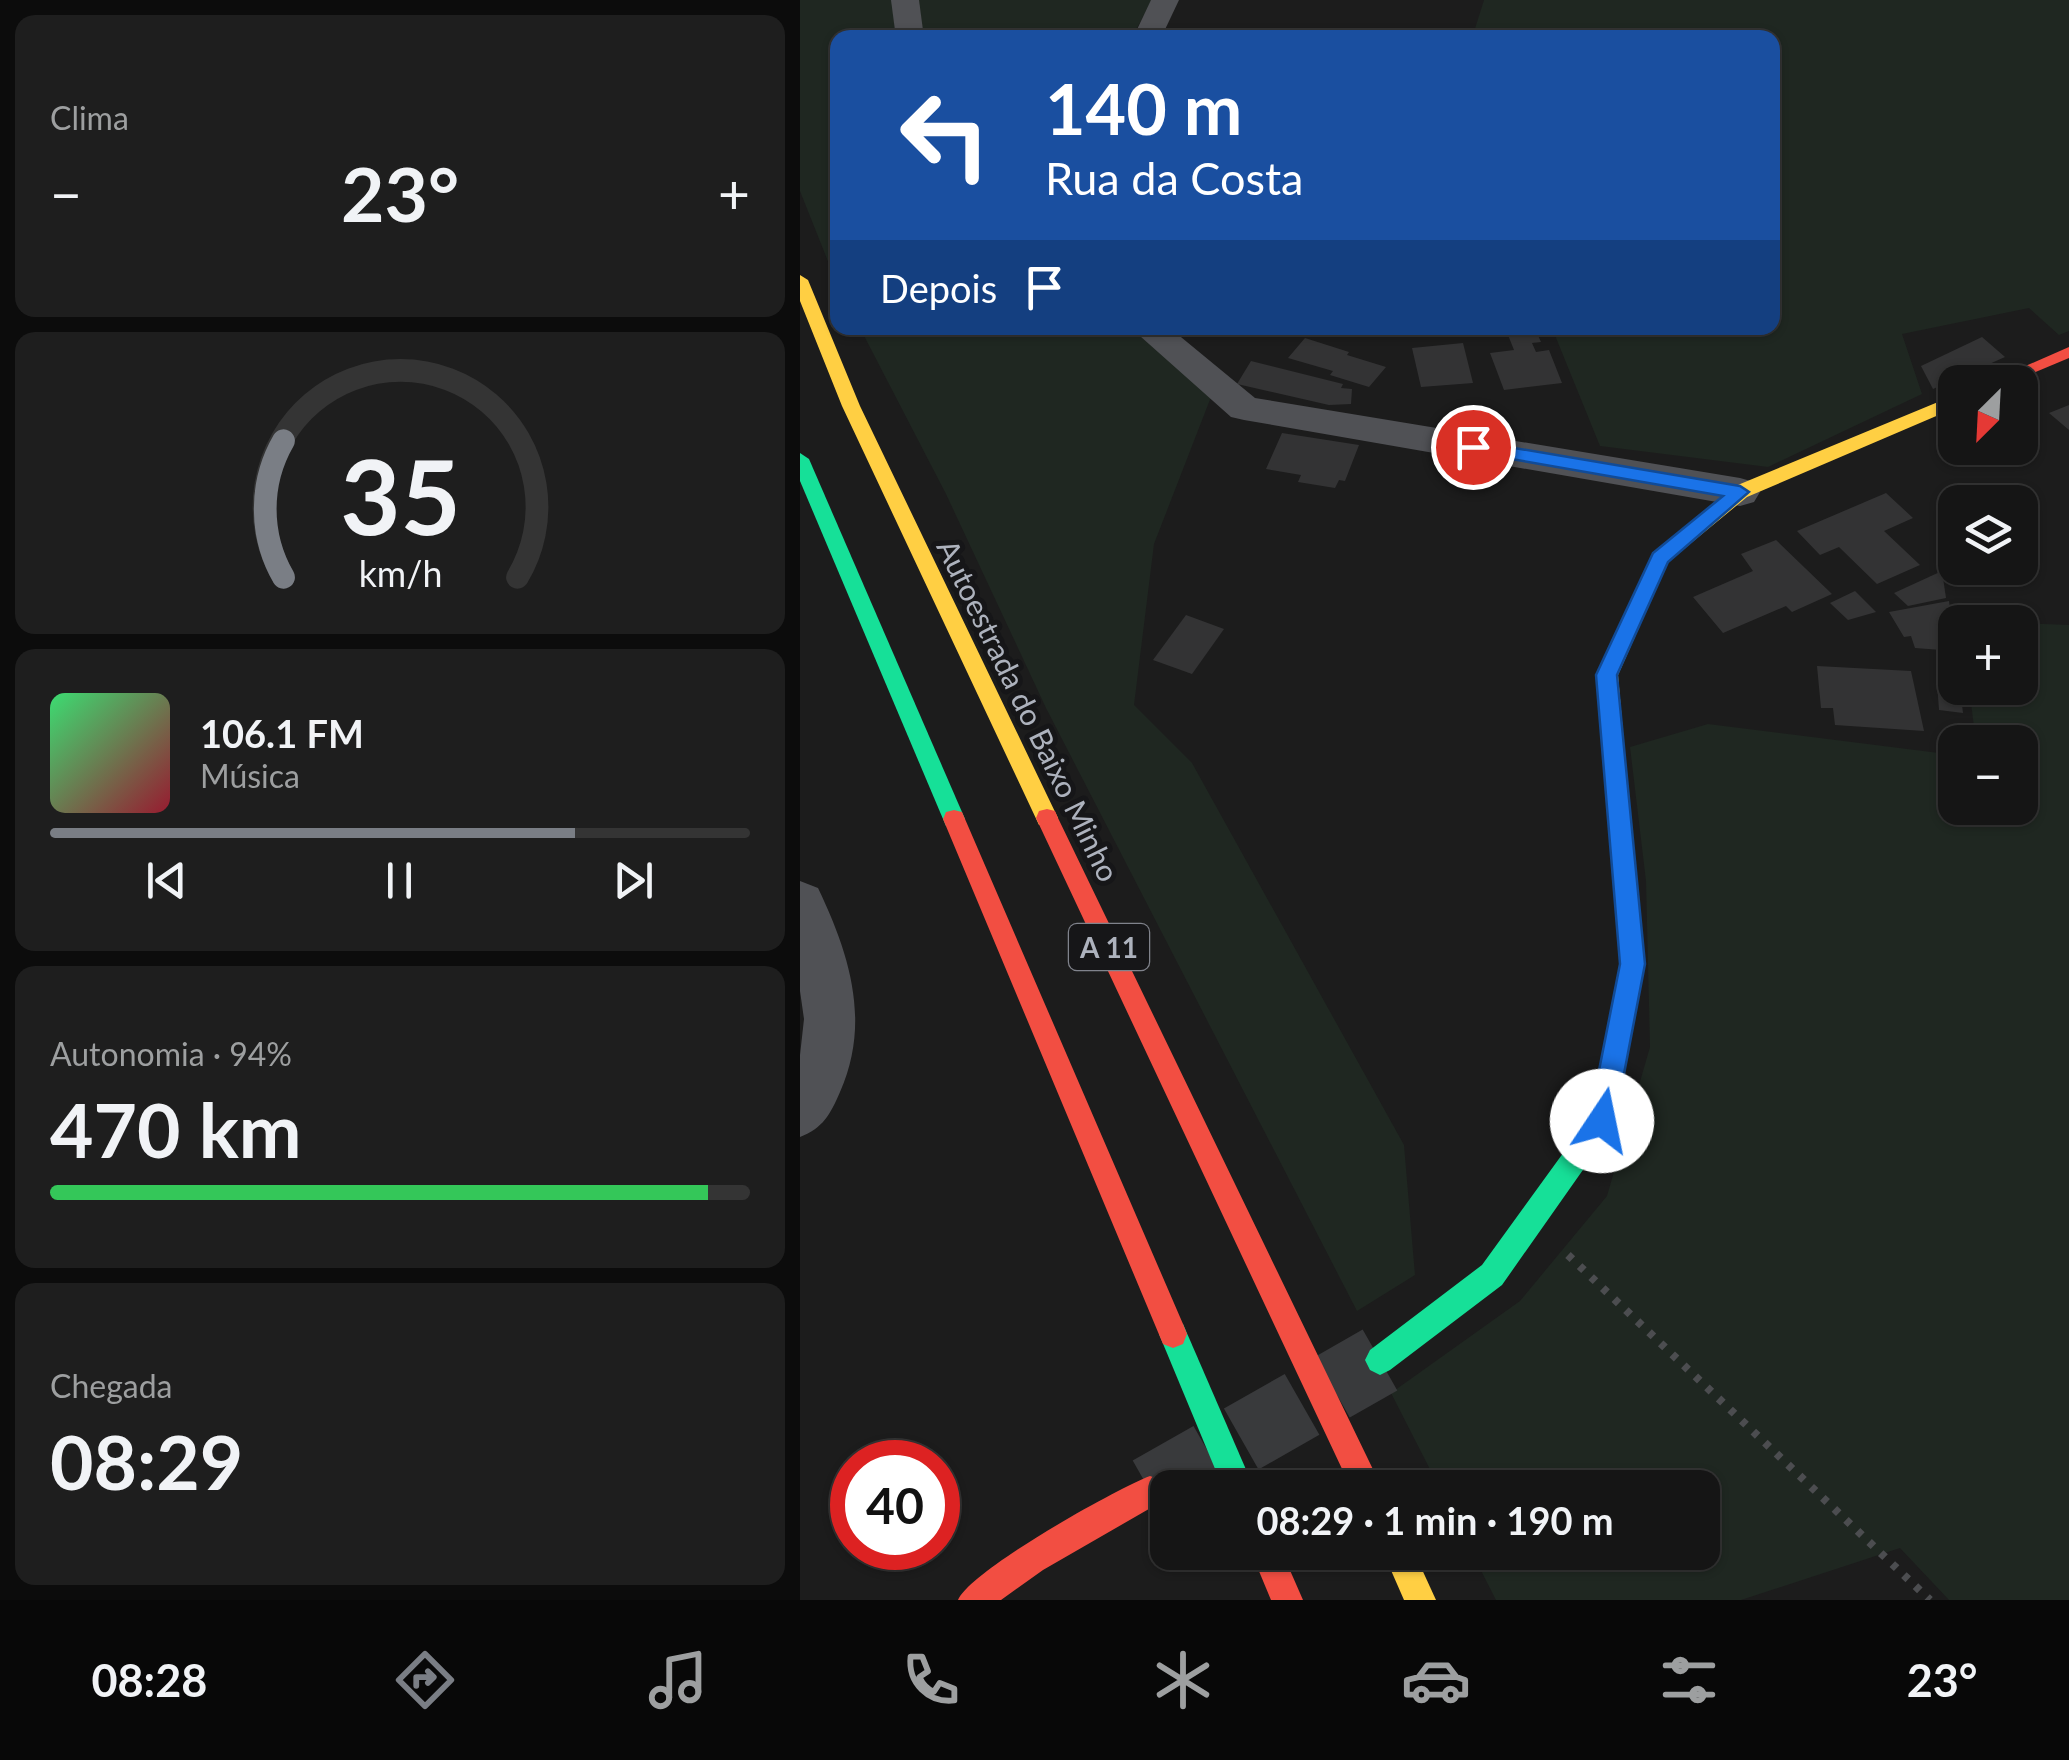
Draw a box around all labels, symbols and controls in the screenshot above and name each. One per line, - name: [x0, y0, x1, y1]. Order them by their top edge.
- text: 140 m: [1045, 66, 1242, 150]
- icon: left: [880, 70, 1010, 200]
- text: Clima: [50, 98, 129, 137]
- text: 23°: [341, 148, 459, 238]
- text: Rua da Costa: [1045, 151, 1303, 205]
- text: −: [50, 160, 82, 226]
- text: +: [718, 160, 750, 226]
- icon: arrive: [1017, 260, 1072, 315]
- text: Depois: [880, 265, 997, 311]
- north arrow: [1938, 365, 2038, 465]
- map controls: [1938, 365, 2038, 825]
- pin: [1431, 405, 1516, 490]
- icon: arrive: [1446, 420, 1501, 475]
- text: 35: [340, 432, 460, 557]
- button: layers: [1938, 485, 2038, 585]
- street label: Autoestrada do Baixo Minho: [930, 533, 1128, 887]
- text: km/h: [358, 552, 442, 595]
- button: +: [1938, 605, 2038, 705]
- text: 106.1 FM: [200, 710, 364, 756]
- button: −: [1938, 725, 2038, 825]
- text: Música: [200, 756, 300, 795]
- icon: previous: [139, 853, 194, 908]
- icon: pause: [372, 853, 427, 908]
- icon: next: [606, 853, 661, 908]
- road number: A 11: [1069, 924, 1149, 970]
- text: Autonomia · 94%: [50, 1034, 292, 1073]
- position arrow: [1550, 1069, 1654, 1173]
- text: 470 km: [50, 1084, 302, 1174]
- text: Chegada: [50, 1366, 173, 1405]
- text: 08:29: [50, 1416, 243, 1506]
- speed limit sign: 40: [830, 1440, 960, 1570]
- text: 08:29 · 1 min · 190 m: [1256, 1497, 1614, 1543]
- icon: directions: [390, 1645, 460, 1715]
- icon: music: [643, 1645, 713, 1715]
- icon: phone: [896, 1645, 966, 1715]
- icon: climate: [1148, 1645, 1218, 1715]
- icon: car: [1401, 1645, 1471, 1715]
- icon: filters: [1654, 1645, 1724, 1715]
- text: 08:28: [91, 1653, 207, 1707]
- text: 23°: [1907, 1653, 1978, 1707]

